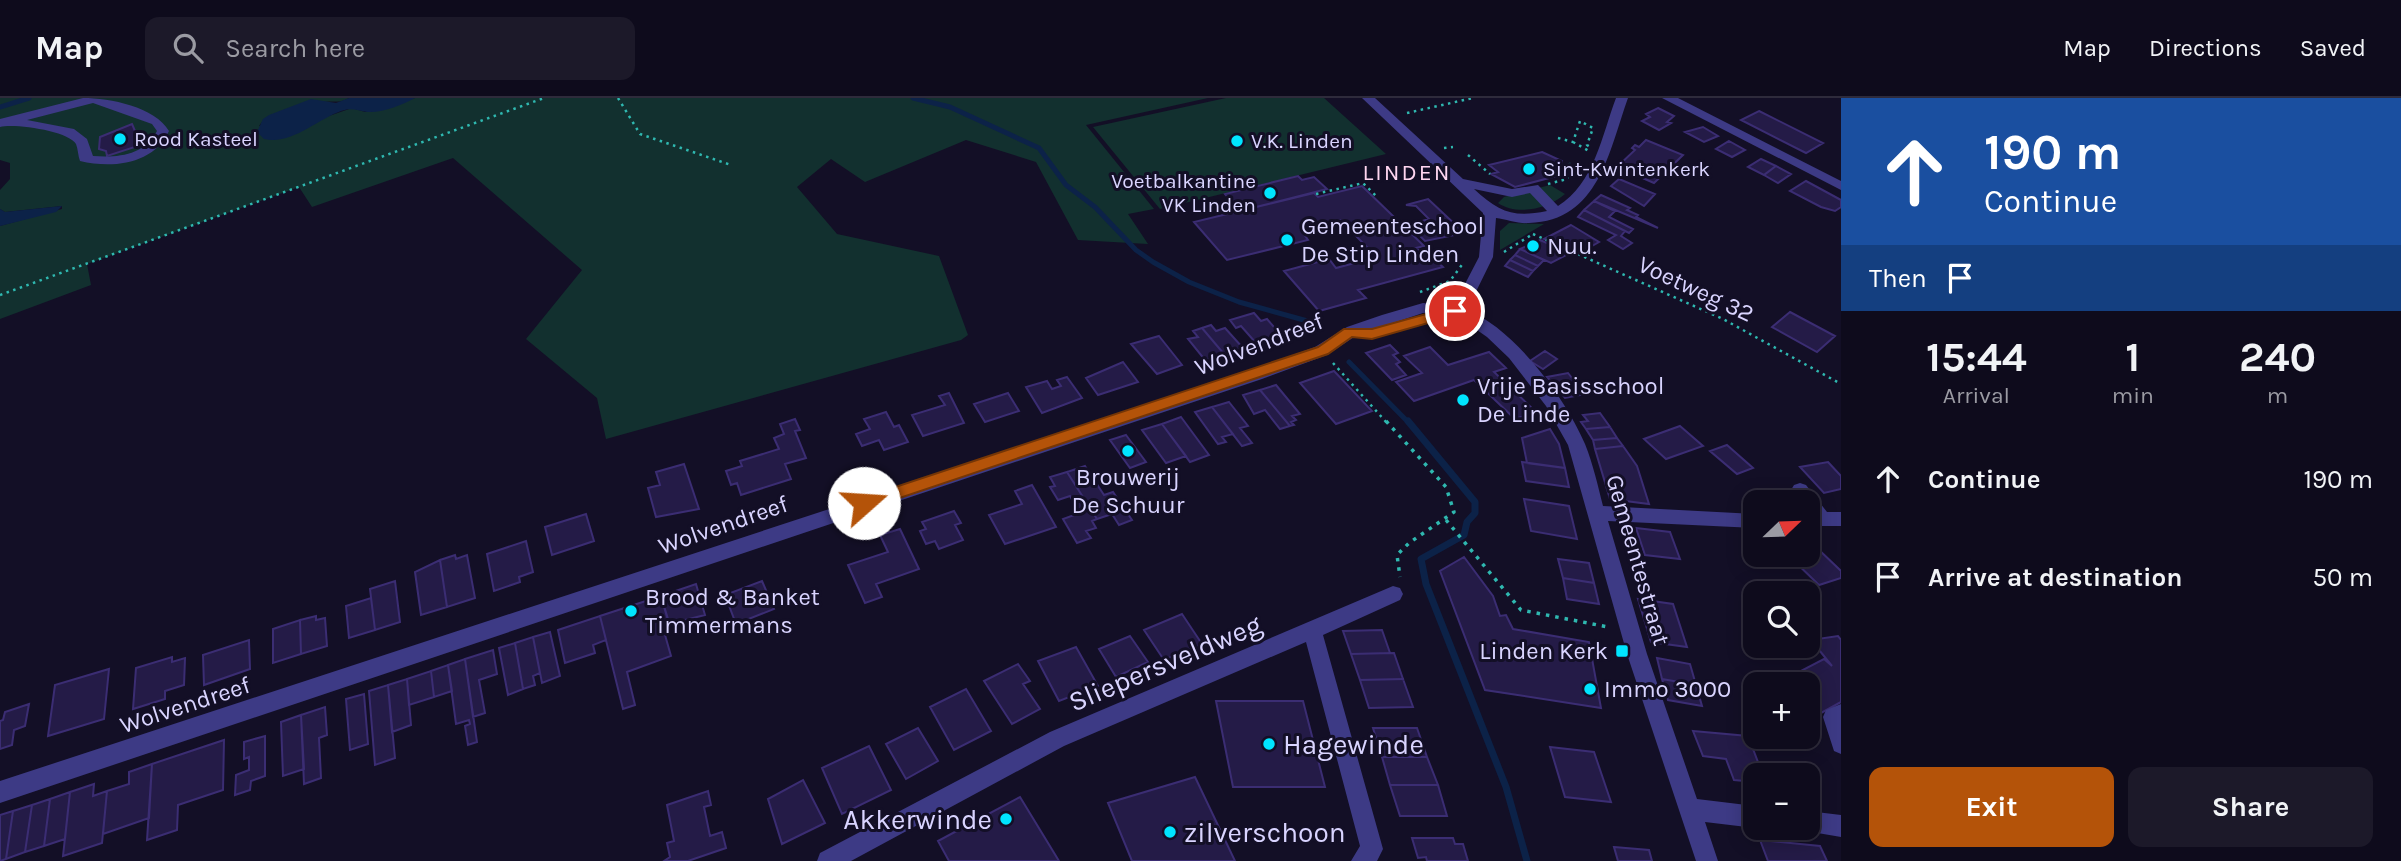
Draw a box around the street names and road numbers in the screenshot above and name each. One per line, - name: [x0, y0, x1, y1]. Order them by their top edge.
- street label: Voetweg 32: [1634, 250, 1758, 328]
- street label: Wolvendreef: [1191, 306, 1328, 381]
- street label: Gemeentestraat: [1600, 471, 1676, 649]
- street label: Wolvendreef: [655, 490, 792, 560]
- street label: Sliepersveldweg: [1064, 607, 1267, 719]
- street label: Wolvendreef: [116, 671, 254, 739]

